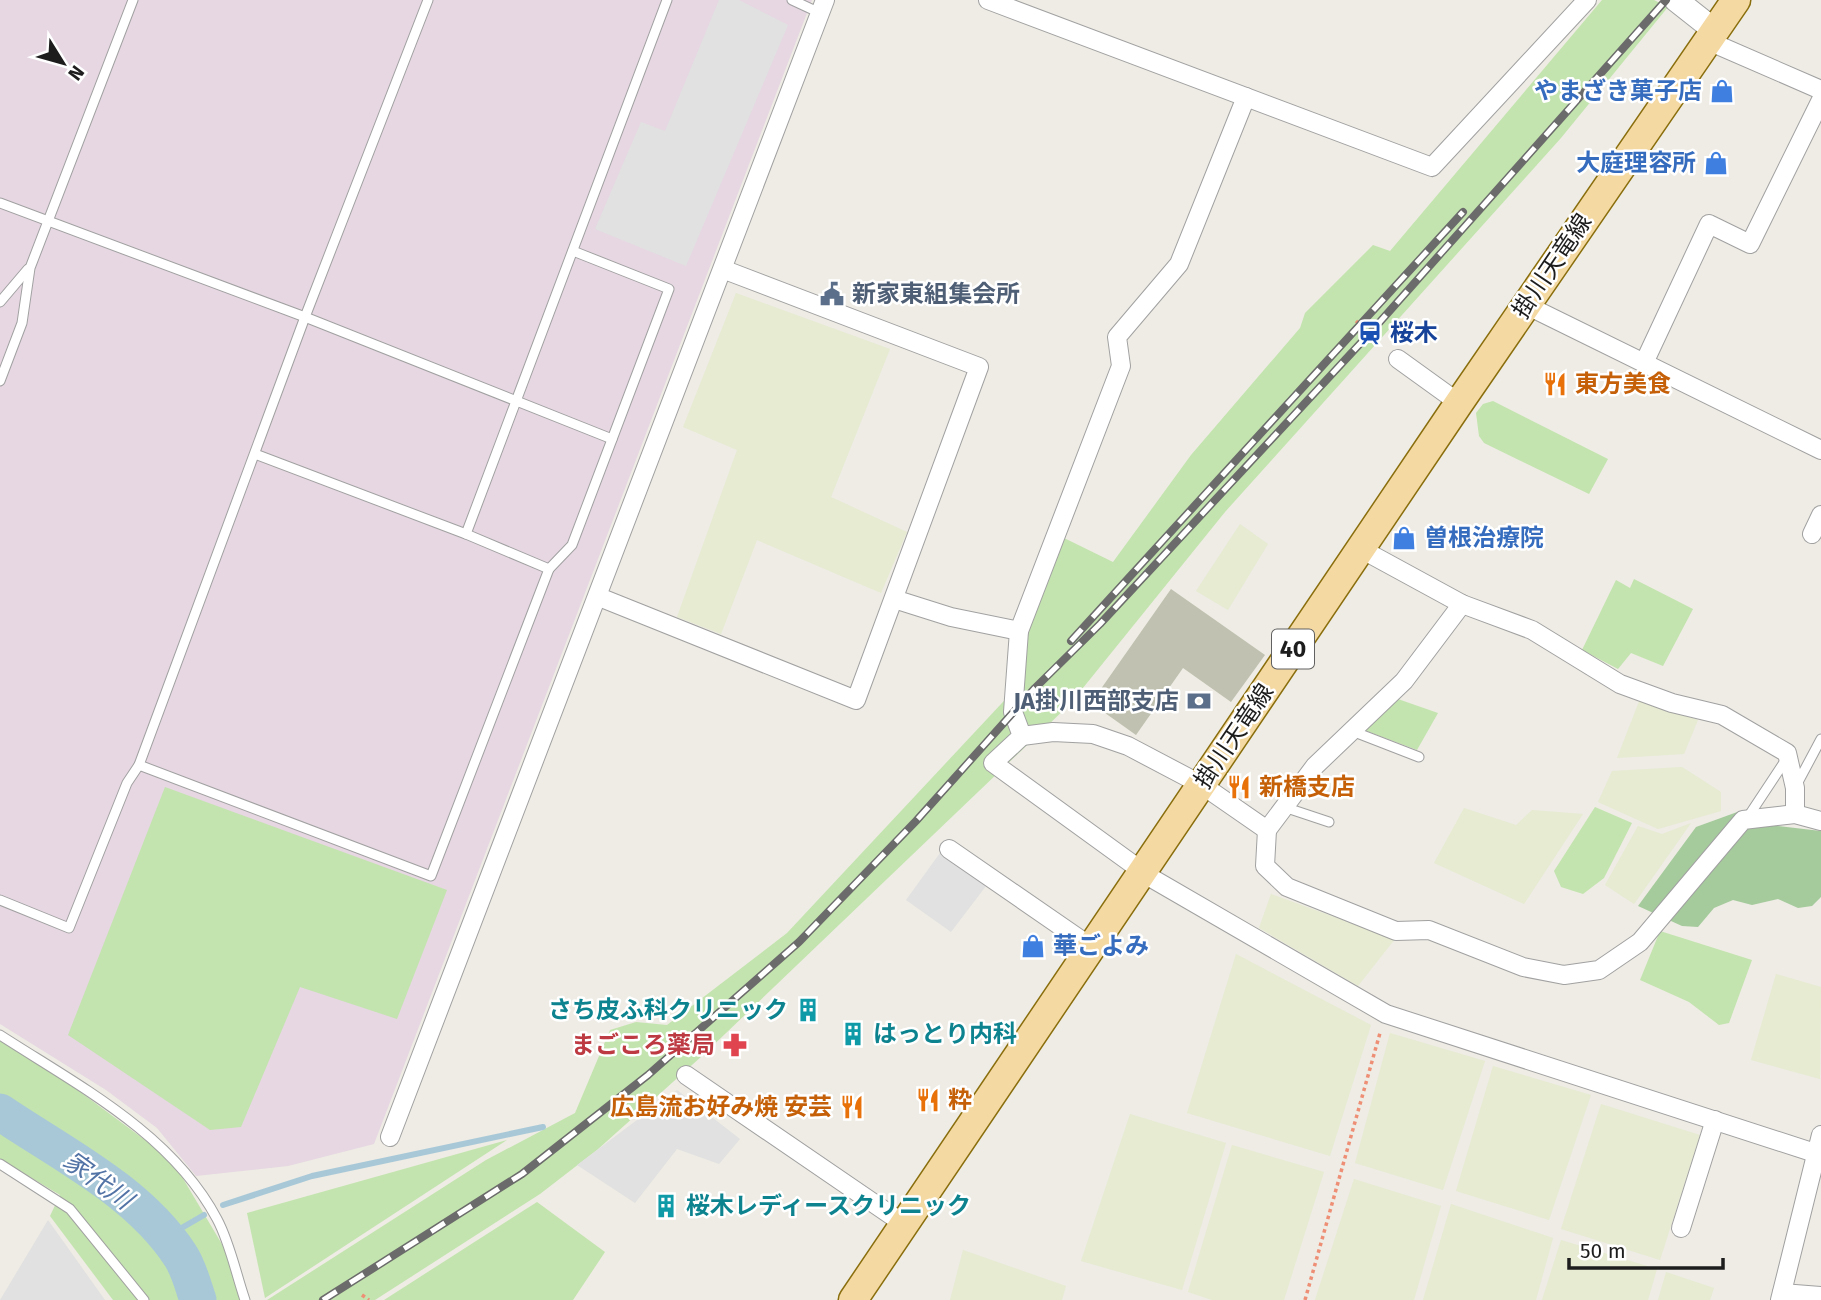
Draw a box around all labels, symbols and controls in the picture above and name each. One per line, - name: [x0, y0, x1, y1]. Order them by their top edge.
- north arrow: [28, 28, 98, 98]
- text: N: [63, 61, 89, 85]
- place label: やまざき菓子店: [1534, 77, 1702, 105]
- shop icon: やまざき菓子店: [1708, 77, 1736, 105]
- place label: 大庭理容所: [1576, 149, 1696, 177]
- shop icon: 大庭理容所: [1702, 149, 1730, 177]
- street label: 掛川天竜線: [1507, 208, 1597, 324]
- public building icon: 新家東組集会所: [818, 280, 846, 308]
- place label: 新家東組集会所: [852, 280, 1020, 308]
- station icon: 桜木: [1356, 319, 1384, 347]
- place label: 桜木: [1390, 319, 1438, 347]
- restaurant icon: 東方美食: [1541, 370, 1569, 398]
- place label: 東方美食: [1575, 370, 1671, 398]
- shop icon: 曽根治療院: [1390, 524, 1418, 552]
- place label: 曽根治療院: [1424, 524, 1544, 552]
- road number: 40: [1272, 629, 1314, 668]
- street label: 掛川天竜線: [1189, 678, 1279, 794]
- place label: JA掛川西部支店: [1012, 687, 1179, 715]
- bank icon: JA掛川西部支店: [1185, 687, 1213, 715]
- restaurant icon: 新橋支店: [1225, 773, 1253, 801]
- place label: 新橋支店: [1259, 773, 1355, 801]
- shop icon: 華ごよみ: [1019, 932, 1047, 960]
- place label: 華ごよみ: [1053, 932, 1149, 960]
- place label: さち皮ふ科クリニック: [548, 996, 788, 1024]
- building icon: さち皮ふ科クリニック: [794, 996, 822, 1024]
- building icon: はっとり内科: [839, 1020, 867, 1048]
- place label: はっとり内科: [873, 1020, 1017, 1048]
- place label: まごころ薬局: [571, 1031, 715, 1059]
- pharmacy icon: まごころ薬局: [721, 1031, 749, 1059]
- restaurant icon: 粋: [914, 1086, 942, 1114]
- place label: 粋: [948, 1086, 972, 1114]
- place label: 広島流お好み焼 安芸: [610, 1093, 832, 1121]
- restaurant icon: 広島流お好み焼 安芸: [838, 1093, 866, 1121]
- water label: 家代川: [57, 1145, 141, 1218]
- building icon: 桜木レディースクリニック: [652, 1192, 680, 1220]
- place label: 桜木レディースクリニック: [686, 1192, 971, 1220]
- scale bar: [1569, 1226, 1723, 1270]
- text: 50 m: [1580, 1238, 1626, 1264]

